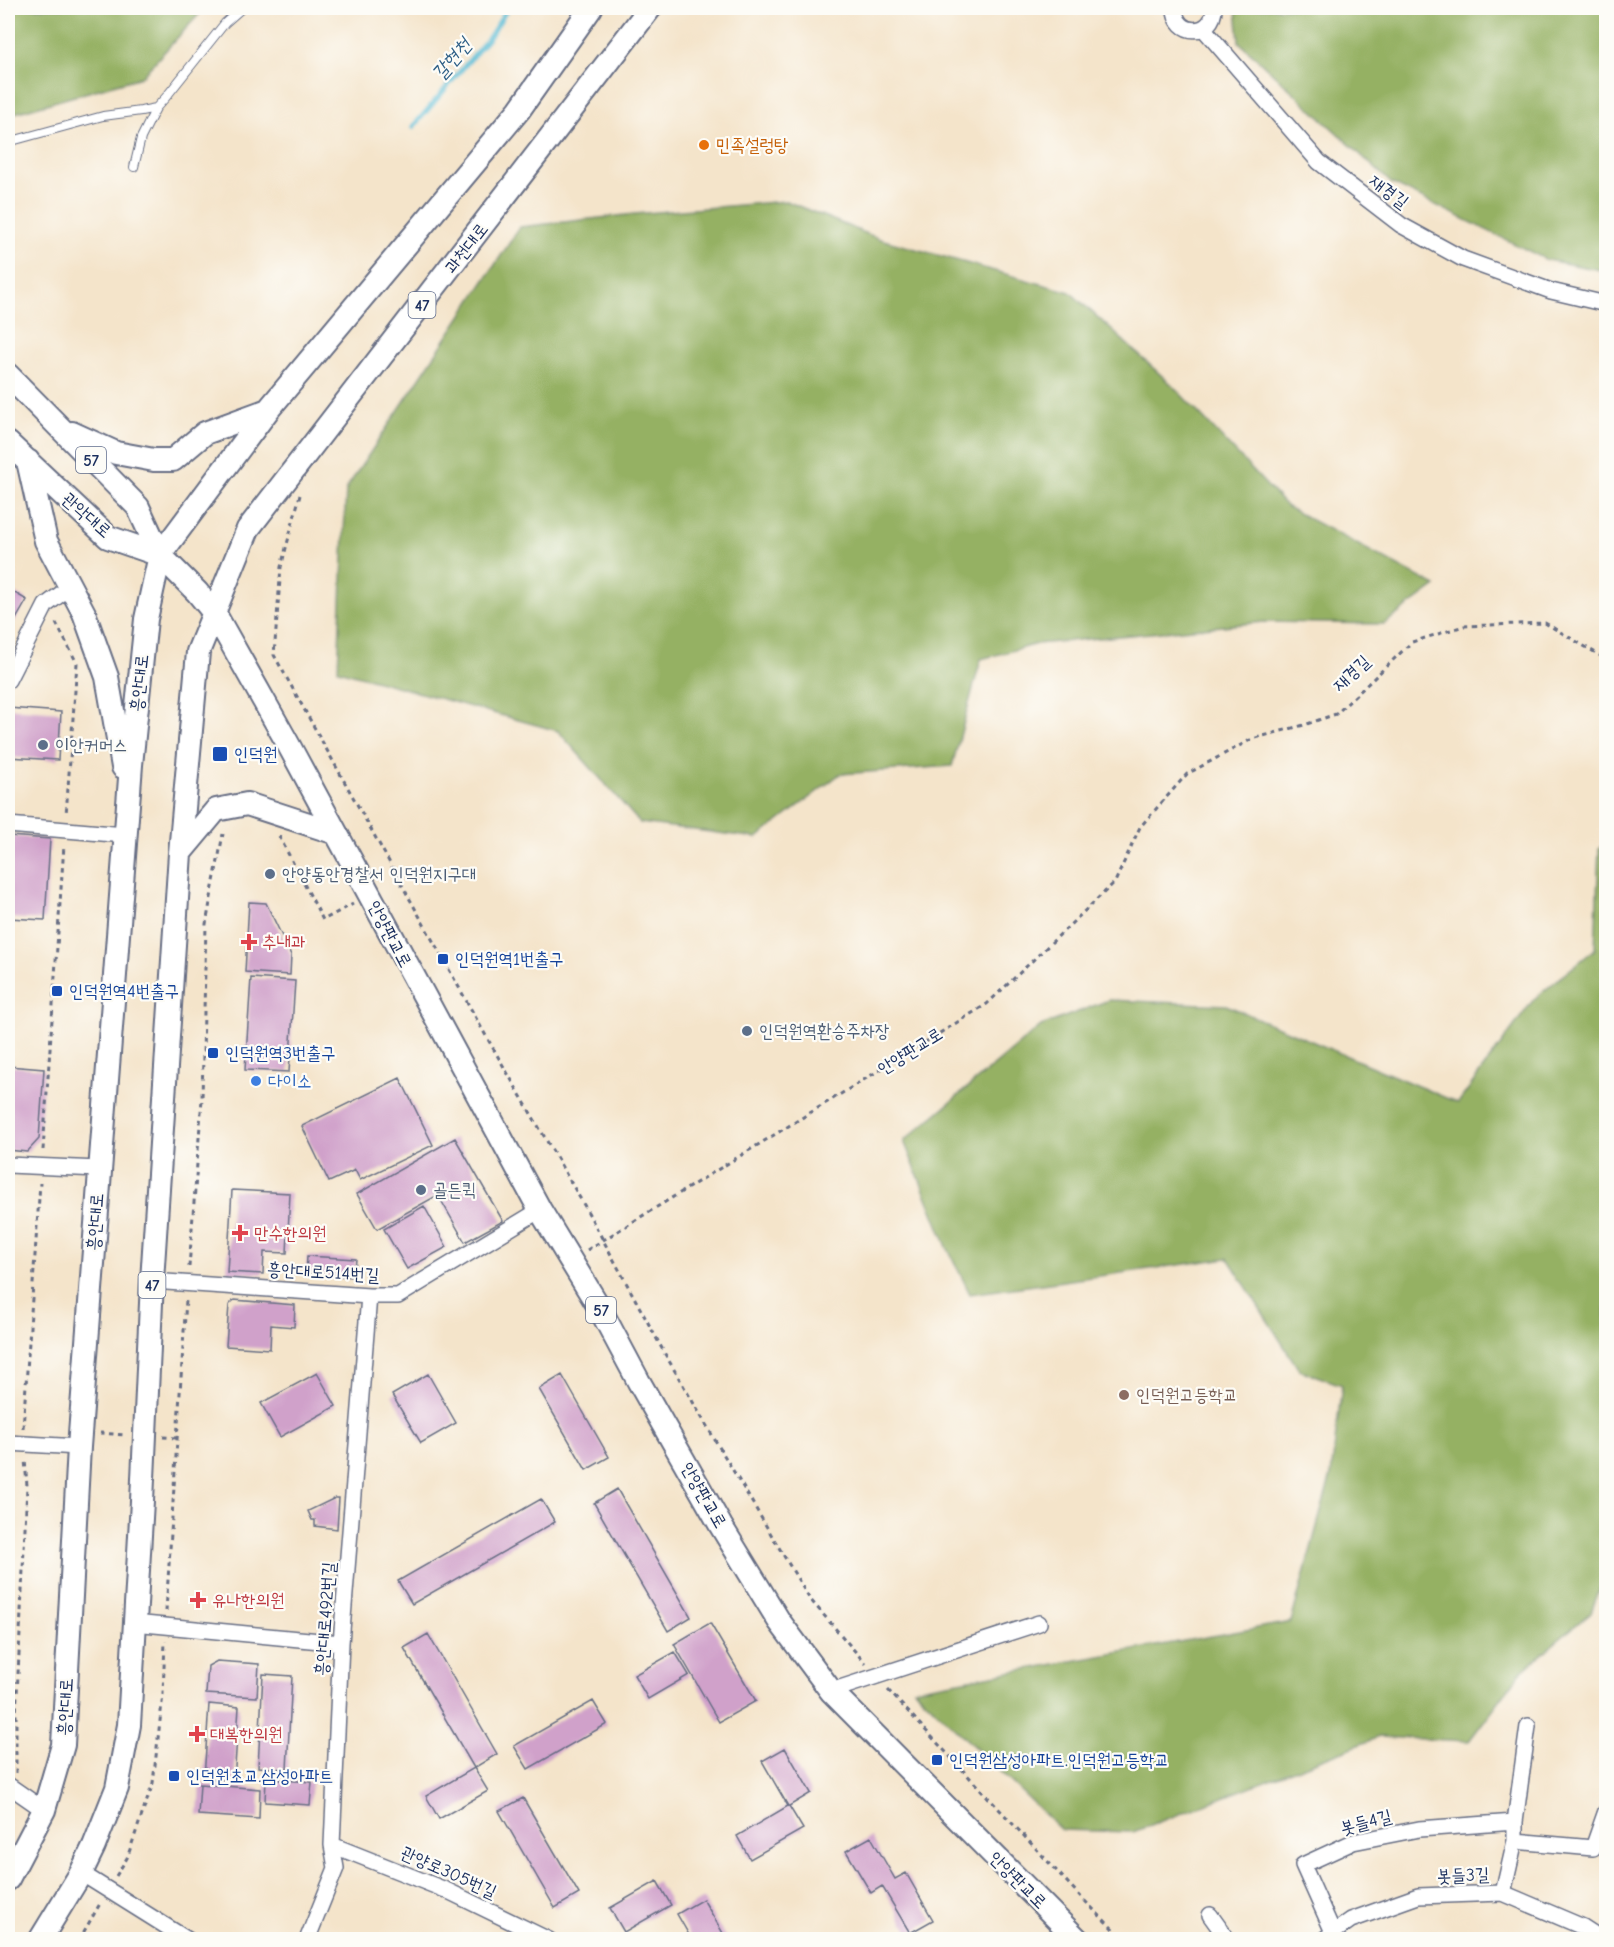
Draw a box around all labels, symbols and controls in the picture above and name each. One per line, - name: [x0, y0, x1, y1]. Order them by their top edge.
- water label: 갈현천: [427, 32, 477, 85]
- place label: 민족설렁탕: [716, 135, 789, 156]
- marker: 민족설렁탕: [697, 138, 711, 152]
- street label: 재경길: [1365, 170, 1413, 213]
- street label: 과천대로: [440, 219, 493, 278]
- road number: 47: [408, 292, 436, 318]
- road number: 57: [76, 447, 106, 473]
- street label: 관악대로: [58, 488, 115, 542]
- street label: 재경길: [1328, 651, 1375, 696]
- street label: 흥안대로: [126, 653, 153, 713]
- place label: 이안커머스: [55, 735, 127, 756]
- marker: 이안커머스: [36, 738, 50, 752]
- place label: 인덕원: [234, 744, 277, 765]
- marker: 인덕원: [211, 745, 229, 763]
- place label: 안양동안경찰서 인덕원지구대: [282, 864, 476, 885]
- marker: 안양동안경찰서 인덕원지구대: [263, 867, 277, 881]
- street label: 안양판교로: [363, 897, 416, 971]
- place label: 추내과: [262, 932, 305, 953]
- marker: 추내과: [240, 933, 258, 951]
- place label: 인덕원역1번출구: [455, 949, 564, 970]
- marker: 인덕원역1번출구: [436, 952, 450, 966]
- place label: 인덕원역4번출구: [69, 981, 179, 1002]
- marker: 인덕원역4번출구: [50, 984, 64, 998]
- place label: 인덕원역환승주차장: [759, 1021, 889, 1042]
- street label: 안양판교로: [874, 1023, 947, 1080]
- marker: 인덕원역환승주차장: [740, 1024, 754, 1038]
- place label: 인덕원역3번출구: [225, 1043, 336, 1064]
- marker: 인덕원역3번출구: [206, 1046, 220, 1060]
- place label: 다이소: [268, 1071, 311, 1092]
- marker: 다이소: [249, 1074, 263, 1088]
- place label: 골든퀵: [433, 1180, 476, 1201]
- marker: 골든퀵: [414, 1183, 428, 1197]
- street label: 흥안대로: [83, 1192, 108, 1252]
- place label: 만수한의원: [254, 1223, 326, 1244]
- marker: 만수한의원: [231, 1224, 249, 1242]
- street label: 흥안대로514번길: [266, 1259, 380, 1286]
- road number: 47: [138, 1272, 166, 1298]
- road number: 57: [586, 1297, 616, 1323]
- place label: 인덕원고등학교: [1136, 1385, 1237, 1406]
- marker: 인덕원고등학교: [1117, 1388, 1131, 1402]
- street label: 안양판교로: [676, 1459, 731, 1532]
- street label: 흥안대로492번길: [311, 1561, 340, 1677]
- place label: 유나한의원: [212, 1590, 284, 1611]
- marker: 유나한의원: [189, 1591, 207, 1609]
- street label: 흥안대로: [53, 1678, 78, 1737]
- place label: 대복한의원: [210, 1724, 282, 1745]
- marker: 대복한의원: [188, 1725, 206, 1743]
- place label: 인덕원삼성아파트.인덕원고등학교: [949, 1750, 1169, 1771]
- marker: 인덕원삼성아파트.인덕원고등학교: [930, 1753, 944, 1767]
- place label: 인덕원초교.삼성아파트: [186, 1766, 334, 1787]
- marker: 인덕원초교.삼성아파트: [167, 1769, 181, 1783]
- street label: 봇들4길: [1338, 1805, 1395, 1839]
- street label: 관양로305번길: [398, 1842, 500, 1903]
- street label: 안양판교로: [985, 1847, 1051, 1913]
- street label: 봇들3길: [1436, 1864, 1490, 1887]

